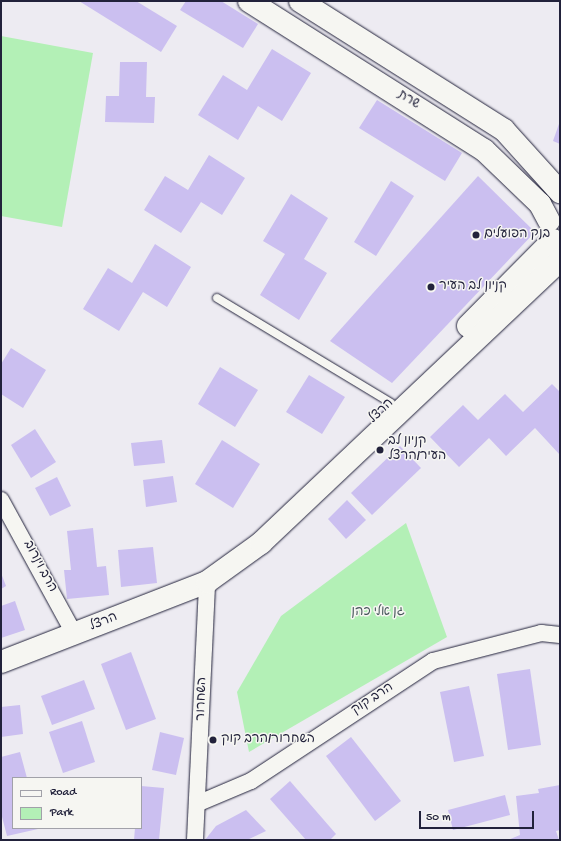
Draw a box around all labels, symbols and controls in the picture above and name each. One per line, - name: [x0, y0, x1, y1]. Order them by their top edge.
- street label: שרת: [394, 88, 422, 114]
- place label: בנק הפועלים: [484, 227, 550, 243]
- marker: בנק הפועלים: [471, 230, 481, 240]
- place label: קניון לב העיר: [439, 279, 507, 295]
- marker: קניון לב העיר: [426, 282, 436, 292]
- street label: הרצל: [366, 396, 398, 428]
- place label: קניון לב העיר/הרצל: [388, 435, 446, 466]
- marker: קניון לב העיר/הרצל: [375, 445, 385, 455]
- street label: הרב וינרוב: [19, 538, 59, 596]
- park label: גן אלי כהן: [351, 605, 405, 621]
- street label: הרצל: [88, 610, 120, 636]
- street label: השחרור: [194, 677, 212, 721]
- street label: הרב קוק: [349, 681, 397, 719]
- place label: השחרור/הרב קוק: [221, 732, 315, 748]
- marker: השחרור/הרב קוק: [208, 735, 218, 745]
- legend: [12, 777, 142, 829]
- text: Road: [50, 786, 76, 800]
- scale bar: [421, 803, 536, 829]
- text: Park: [50, 806, 73, 820]
- text: 50 m: [426, 811, 451, 825]

